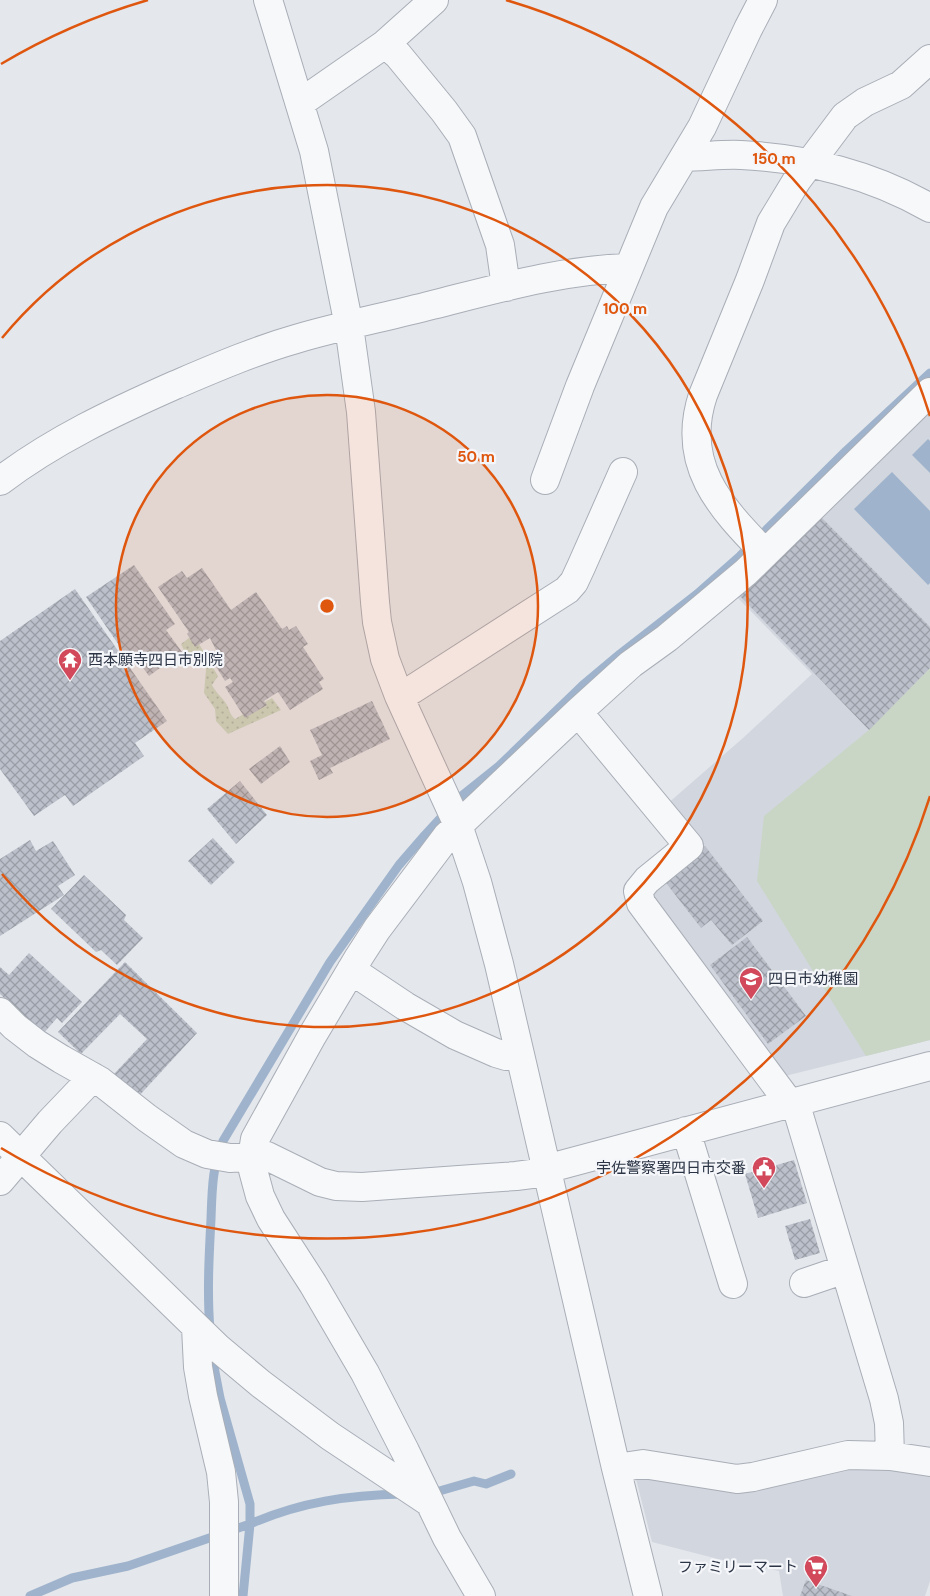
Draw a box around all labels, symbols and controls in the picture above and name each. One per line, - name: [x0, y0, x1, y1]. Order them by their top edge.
- text: 150 m: [753, 149, 796, 169]
- text: 100 m: [603, 299, 647, 319]
- text: 50 m: [457, 447, 495, 467]
- centre of rings: [318, 597, 336, 615]
- temple icon: 西本願寺四日市別院: [57, 647, 83, 681]
- place label: 西本願寺四日市別院: [88, 650, 223, 670]
- school or university icon: 四日市幼稚園: [738, 966, 764, 1000]
- place label: 四日市幼稚園: [768, 969, 858, 989]
- public building icon: 宇佐警察署四日市交番: [751, 1155, 777, 1189]
- place label: 宇佐警察署四日市交番: [596, 1158, 746, 1178]
- supermarket icon: ファミリーマート: [803, 1554, 829, 1588]
- place label: ファミリーマート: [678, 1557, 798, 1577]

